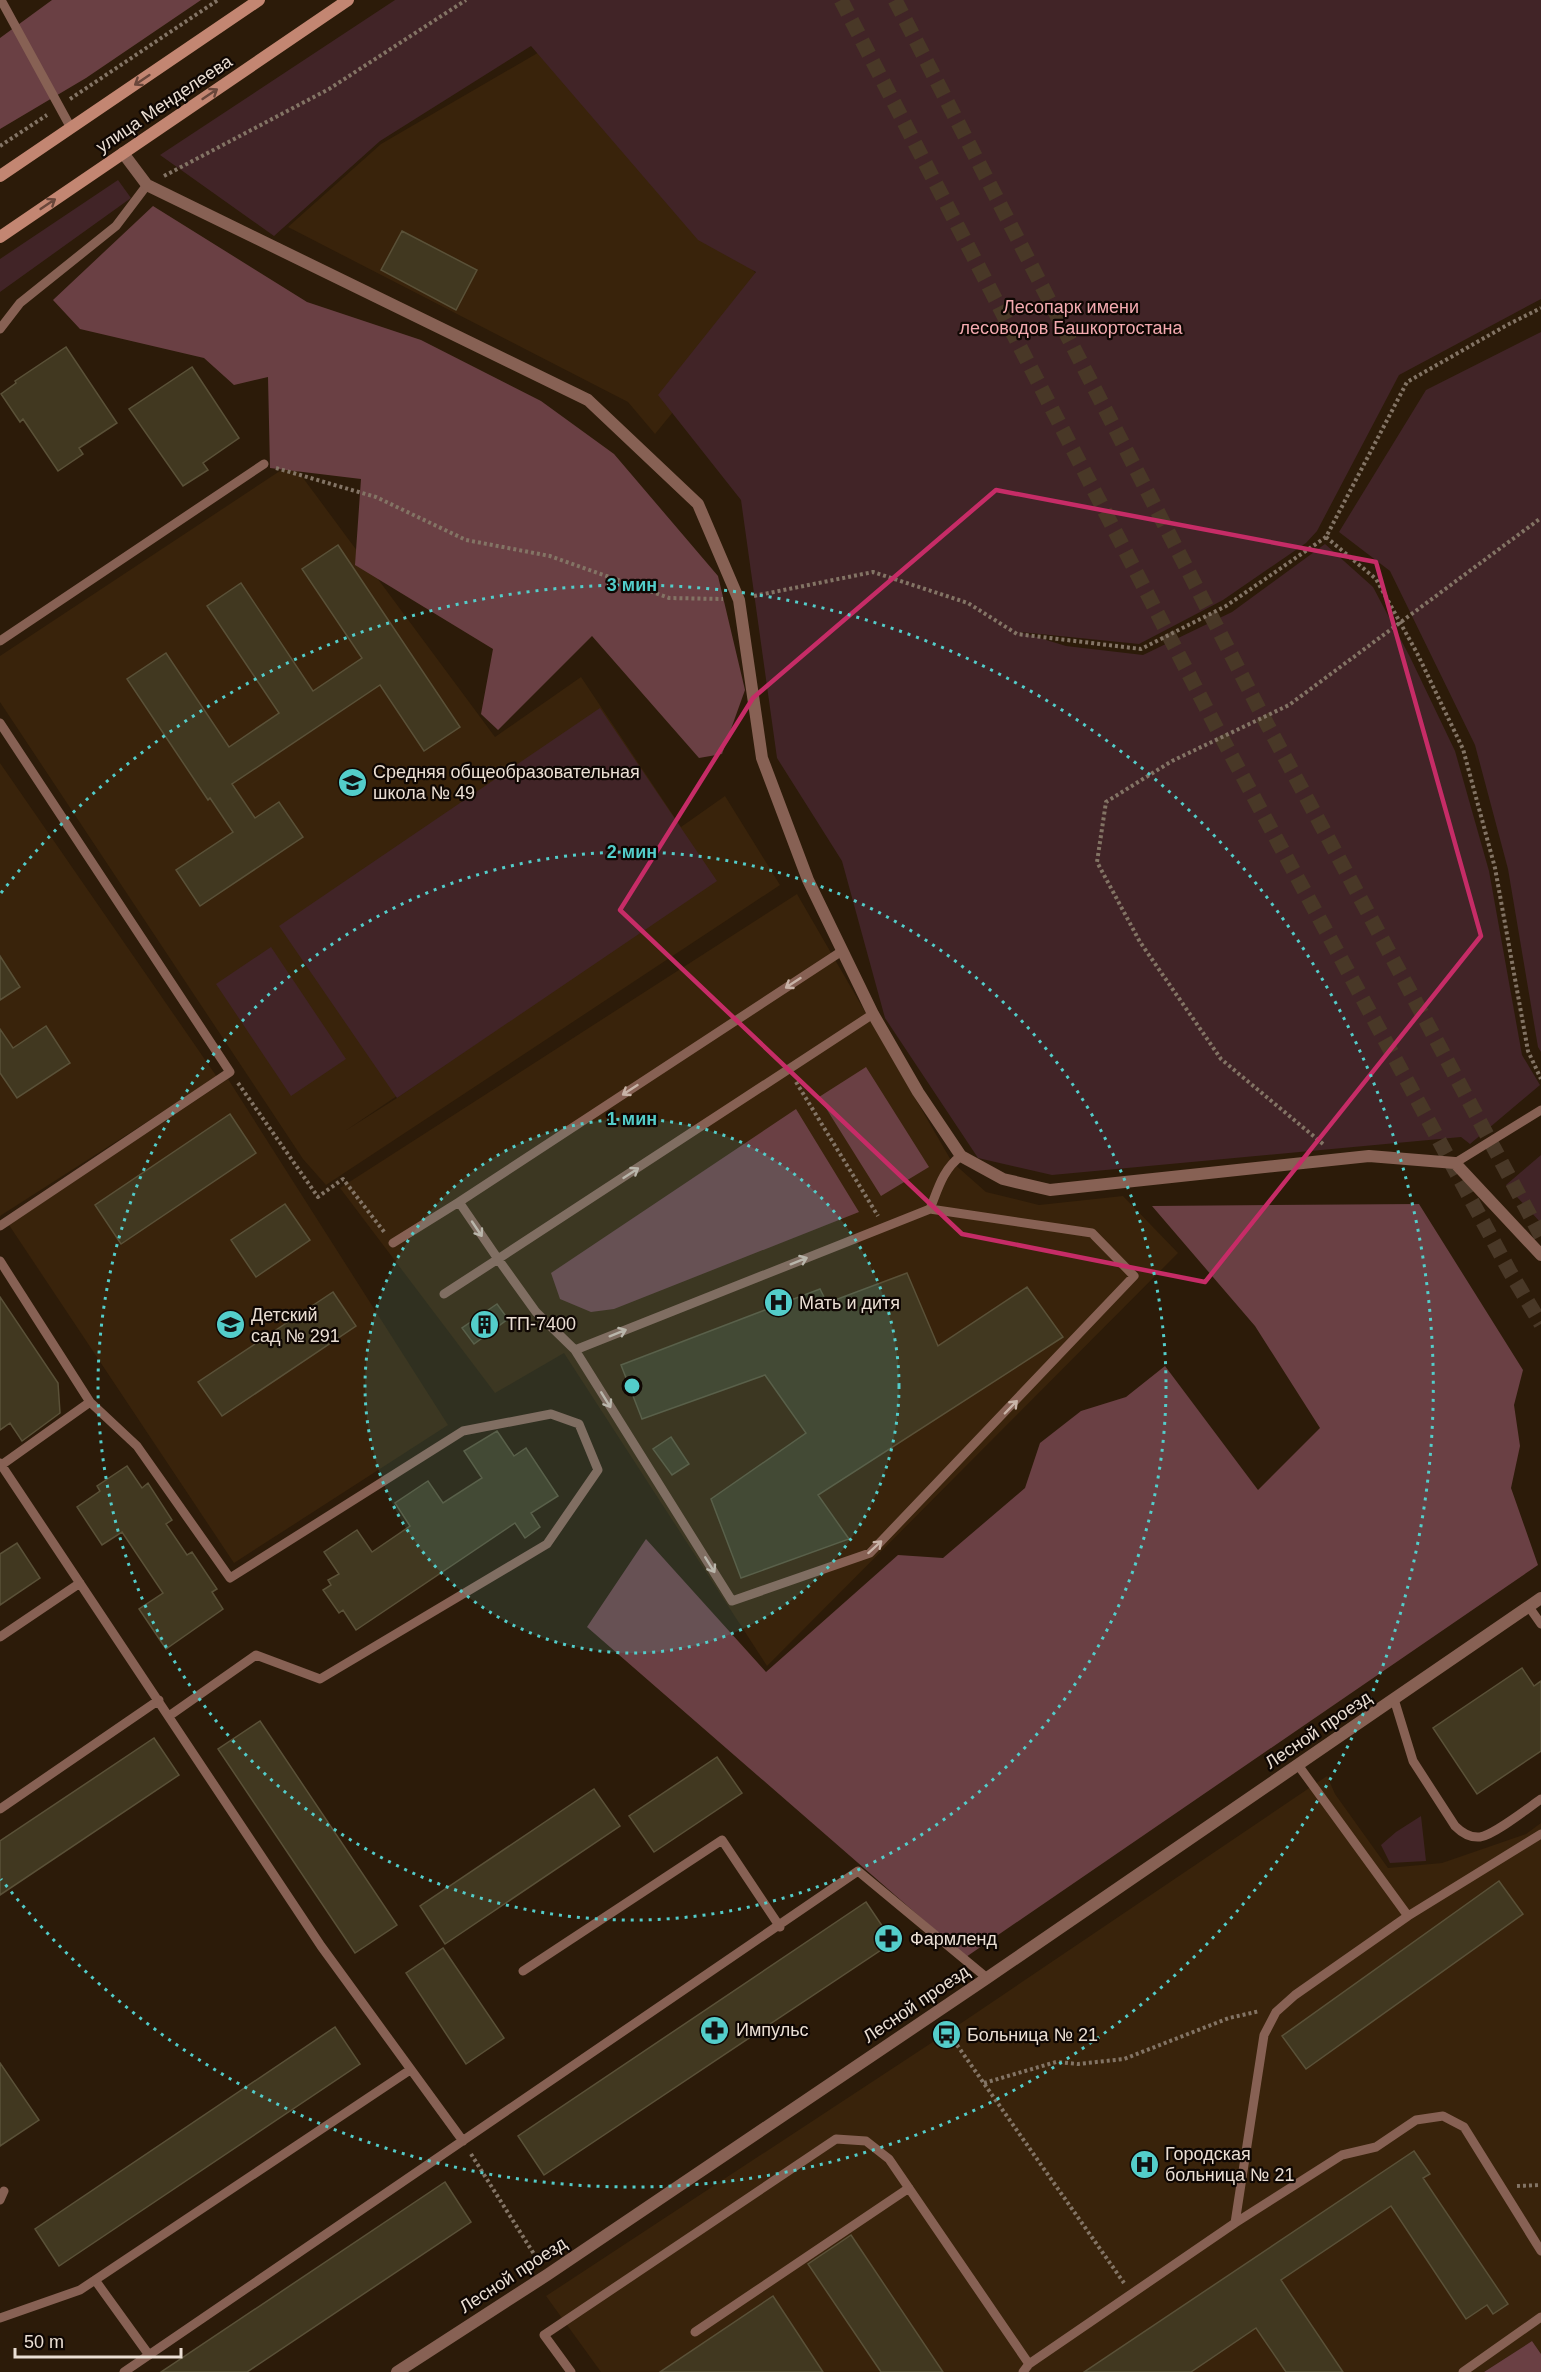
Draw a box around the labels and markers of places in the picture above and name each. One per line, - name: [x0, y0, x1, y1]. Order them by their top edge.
- place label: Средняя общеобразовательная школа № 49: [373, 762, 640, 803]
- school or university icon: Средняя общеобразовательная школа № 49: [336, 766, 368, 798]
- hospital icon: Мать и дитя: [762, 1287, 794, 1319]
- place label: Мать и дитя: [799, 1293, 900, 1313]
- place label: Детский сад № 291: [251, 1305, 340, 1346]
- building icon: ТП-7400: [469, 1308, 501, 1340]
- school or university icon: Детский сад № 291: [214, 1309, 246, 1341]
- place label: ТП-7400: [506, 1314, 576, 1334]
- centre of rings: [622, 1376, 642, 1396]
- pharmacy icon: Фармленд: [873, 1923, 905, 1955]
- place label: Фармленд: [910, 1929, 998, 1949]
- pharmacy icon: Импульс: [699, 2014, 731, 2046]
- bus stop icon: Больница № 21: [930, 2019, 962, 2051]
- place label: Импульс: [736, 2020, 809, 2040]
- place label: Больница № 21: [967, 2025, 1098, 2045]
- place label: Городская больница № 21: [1165, 2144, 1294, 2185]
- hospital icon: Городская больница № 21: [1128, 2148, 1160, 2180]

